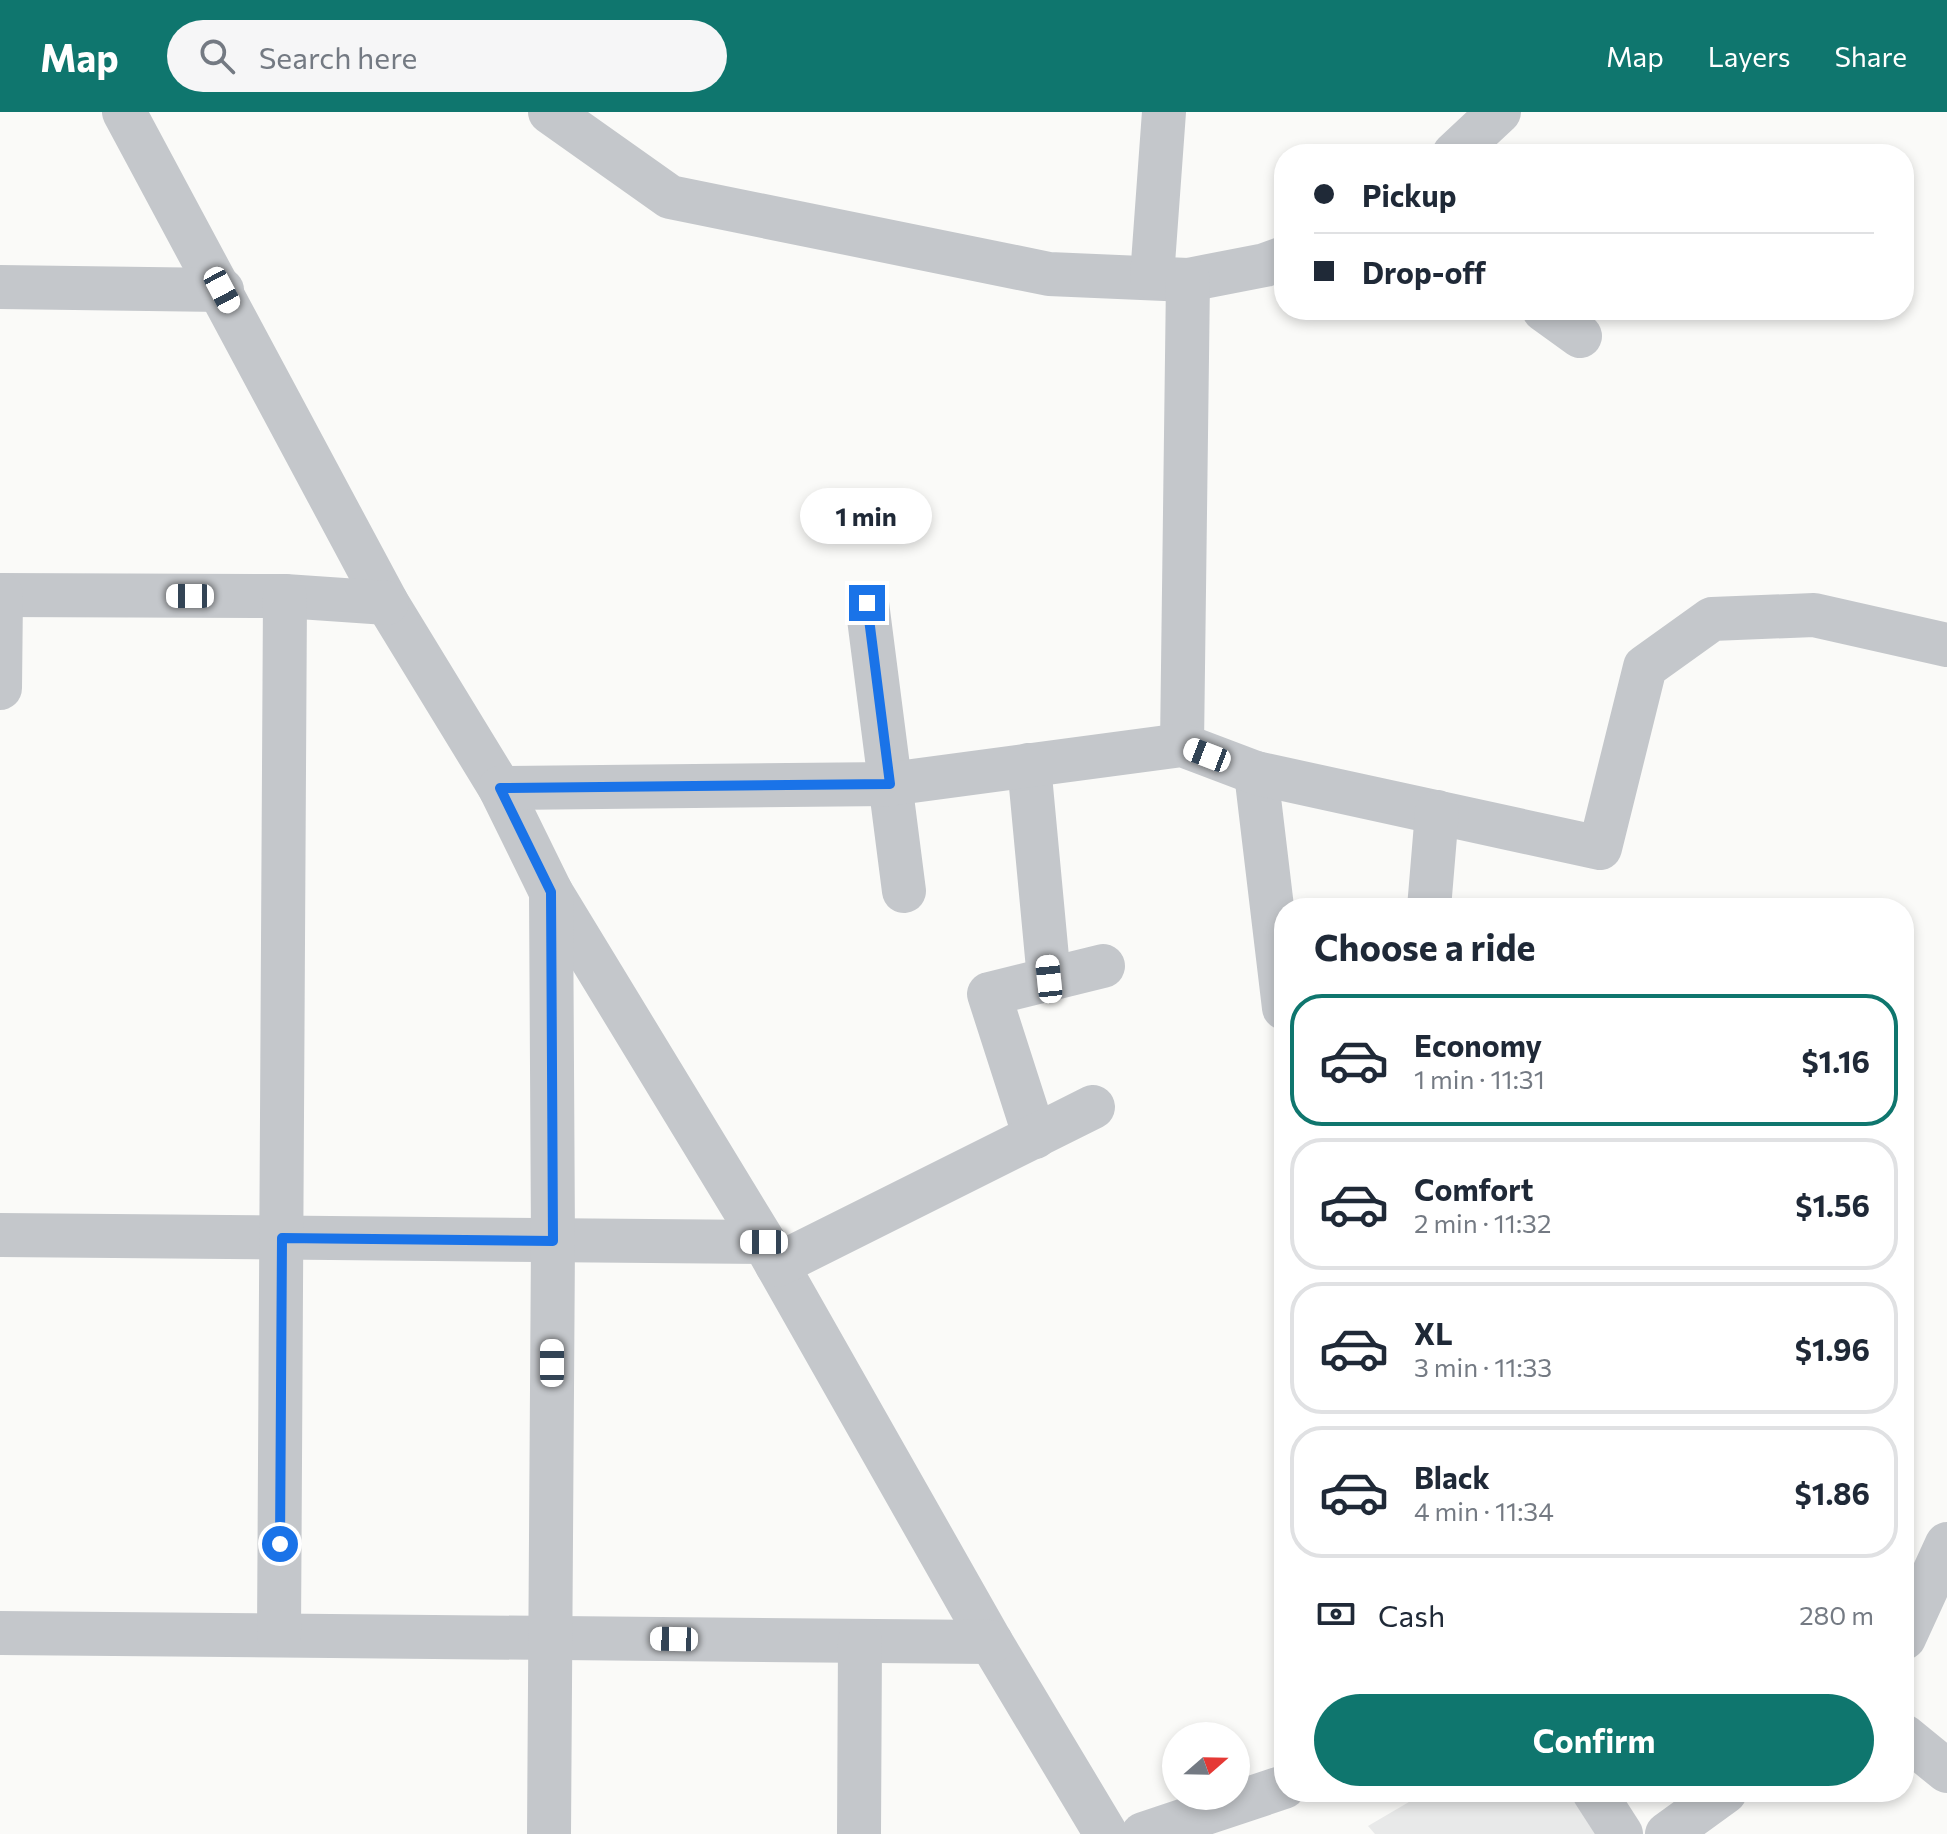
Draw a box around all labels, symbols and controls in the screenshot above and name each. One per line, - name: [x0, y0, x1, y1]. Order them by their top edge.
- search box: [167, 20, 727, 92]
- text: Map: [40, 33, 119, 80]
- icon: search: [195, 34, 239, 78]
- text: Search here: [259, 38, 417, 75]
- text: Map: [1606, 39, 1664, 73]
- text: Layers: [1708, 39, 1790, 73]
- text: Share: [1834, 39, 1907, 73]
- text: Pickup: [1362, 176, 1456, 213]
- text: Drop-off: [1362, 253, 1486, 290]
- car: [200, 263, 244, 317]
- callout: 1 min: [801, 487, 933, 543]
- text: 1 min: [835, 500, 897, 531]
- car: [166, 584, 214, 608]
- route end: [849, 585, 885, 621]
- car: [1180, 735, 1234, 775]
- text: Choose a ride: [1314, 924, 1535, 968]
- car: [1035, 954, 1063, 1004]
- icon: car: [1318, 1024, 1390, 1096]
- text: Economy: [1414, 1026, 1542, 1063]
- text: $1.16: [1801, 1042, 1870, 1079]
- text: 1 min · 11:31: [1414, 1063, 1545, 1094]
- icon: car: [1318, 1168, 1390, 1240]
- text: Comfort: [1414, 1170, 1533, 1207]
- text: $1.56: [1795, 1186, 1870, 1223]
- text: 2 min · 11:32: [1414, 1207, 1551, 1238]
- car: [740, 1230, 788, 1254]
- icon: car: [1318, 1312, 1390, 1384]
- text: XL: [1414, 1314, 1453, 1351]
- text: $1.96: [1795, 1330, 1870, 1367]
- car: [540, 1339, 564, 1387]
- text: 3 min · 11:33: [1414, 1351, 1552, 1382]
- icon: car: [1318, 1456, 1390, 1528]
- text: Black: [1414, 1458, 1490, 1495]
- text: $1.86: [1795, 1474, 1870, 1511]
- text: 4 min · 11:34: [1414, 1495, 1554, 1526]
- route start: [262, 1526, 298, 1562]
- icon: cash: [1314, 1592, 1358, 1636]
- text: Cash: [1378, 1596, 1445, 1633]
- text: 280 m: [1799, 1599, 1874, 1630]
- car: [650, 1627, 698, 1651]
- button: Confirm: [1314, 1694, 1874, 1786]
- north arrow: [1162, 1722, 1250, 1810]
- map controls: [1162, 1722, 1250, 1810]

